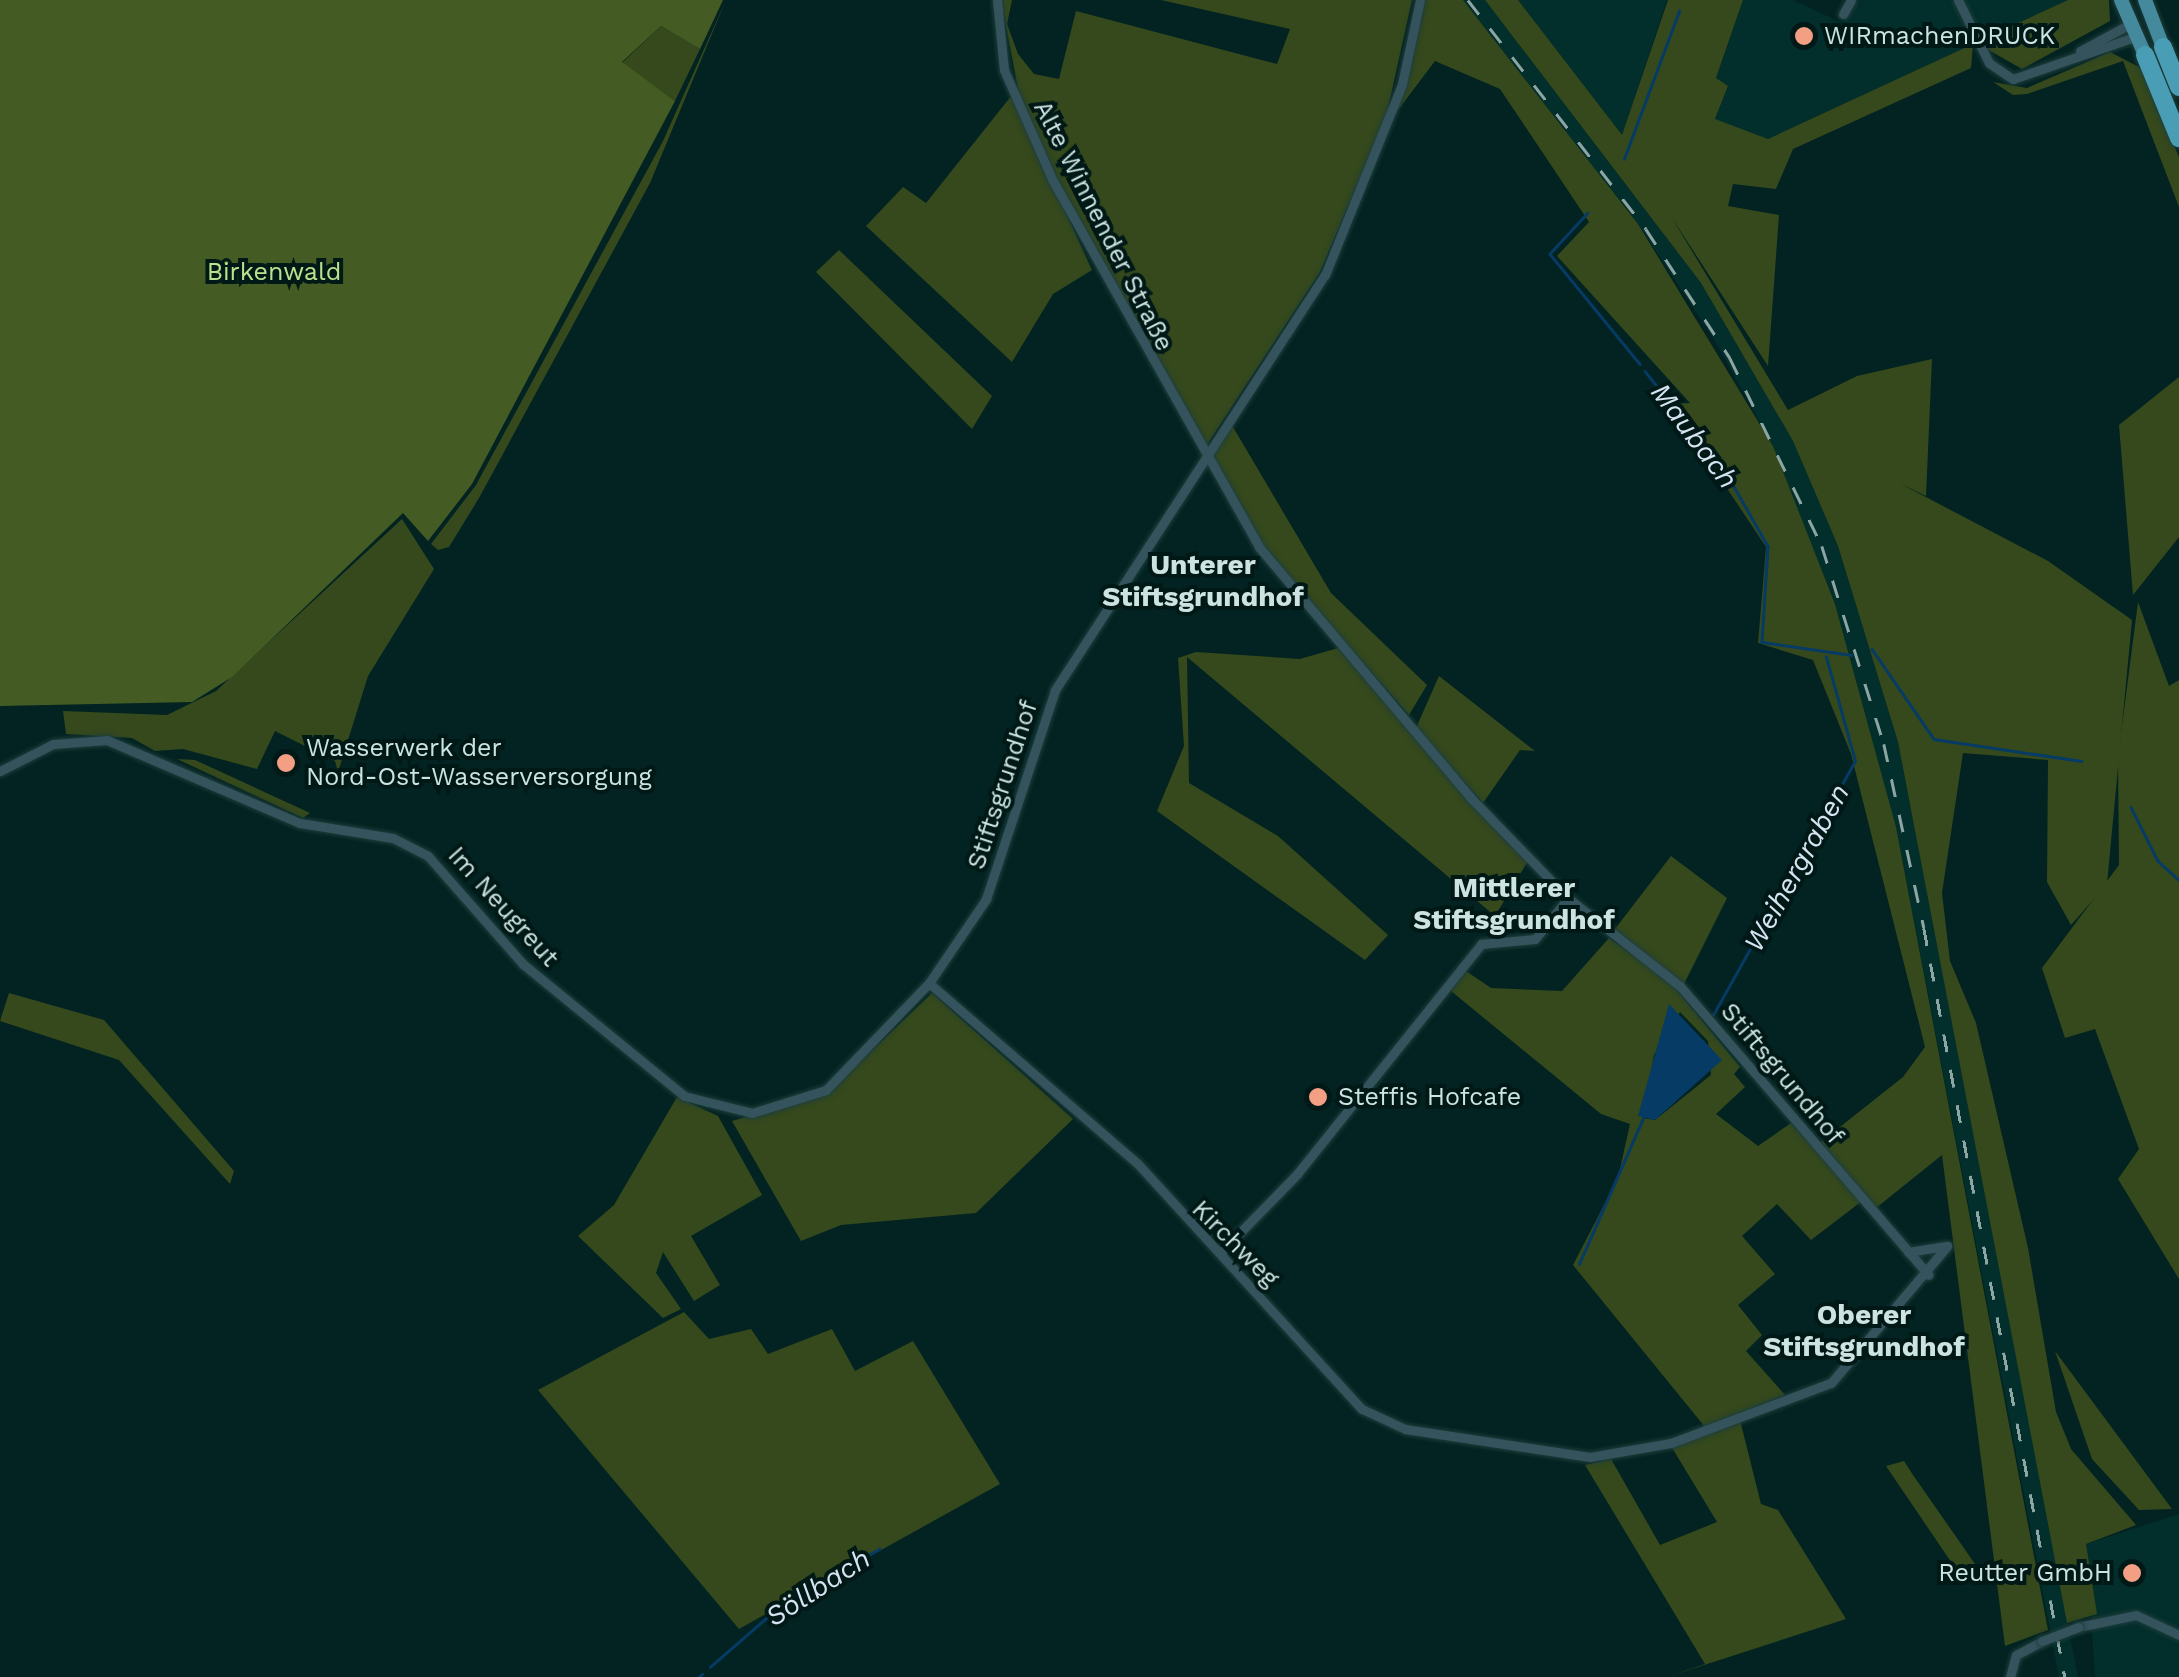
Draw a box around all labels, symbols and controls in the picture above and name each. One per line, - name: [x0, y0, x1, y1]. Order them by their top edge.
- place label: WIRmachenDRUCK: [1824, 21, 2055, 51]
- marker: WIRmachenDRUCK: [1793, 25, 1815, 47]
- street label: Alte Winnender Straße: [1027, 95, 1179, 357]
- park label: Birkenwald: [207, 257, 341, 287]
- water label: Maubach: [1643, 377, 1745, 495]
- district label: Unterer Stiftsgrundhof: [1102, 548, 1304, 614]
- street label: Stiftsgrundhof: [962, 697, 1044, 873]
- place label: Wasserwerk der Nord-Ost-Wasserversorgung: [306, 734, 652, 793]
- marker: Wasserwerk der Nord-Ost-Wasserversorgung: [275, 752, 297, 774]
- water label: Weihergraben: [1737, 778, 1857, 958]
- street label: Im Neugreut: [441, 841, 565, 973]
- district label: Mittlerer Stiftsgrundhof: [1413, 871, 1615, 937]
- street label: Stiftsgrundhof: [1714, 997, 1850, 1151]
- place label: Steffis Hofcafe: [1338, 1082, 1521, 1112]
- marker: Steffis Hofcafe: [1307, 1086, 1329, 1108]
- street label: Kirchweg: [1185, 1194, 1285, 1294]
- district label: Oberer Stiftsgrundhof: [1763, 1298, 1965, 1364]
- water label: Söllbach: [759, 1542, 877, 1634]
- place label: Reutter GmbH: [1938, 1558, 2112, 1588]
- marker: Reutter GmbH: [2121, 1562, 2143, 1584]

